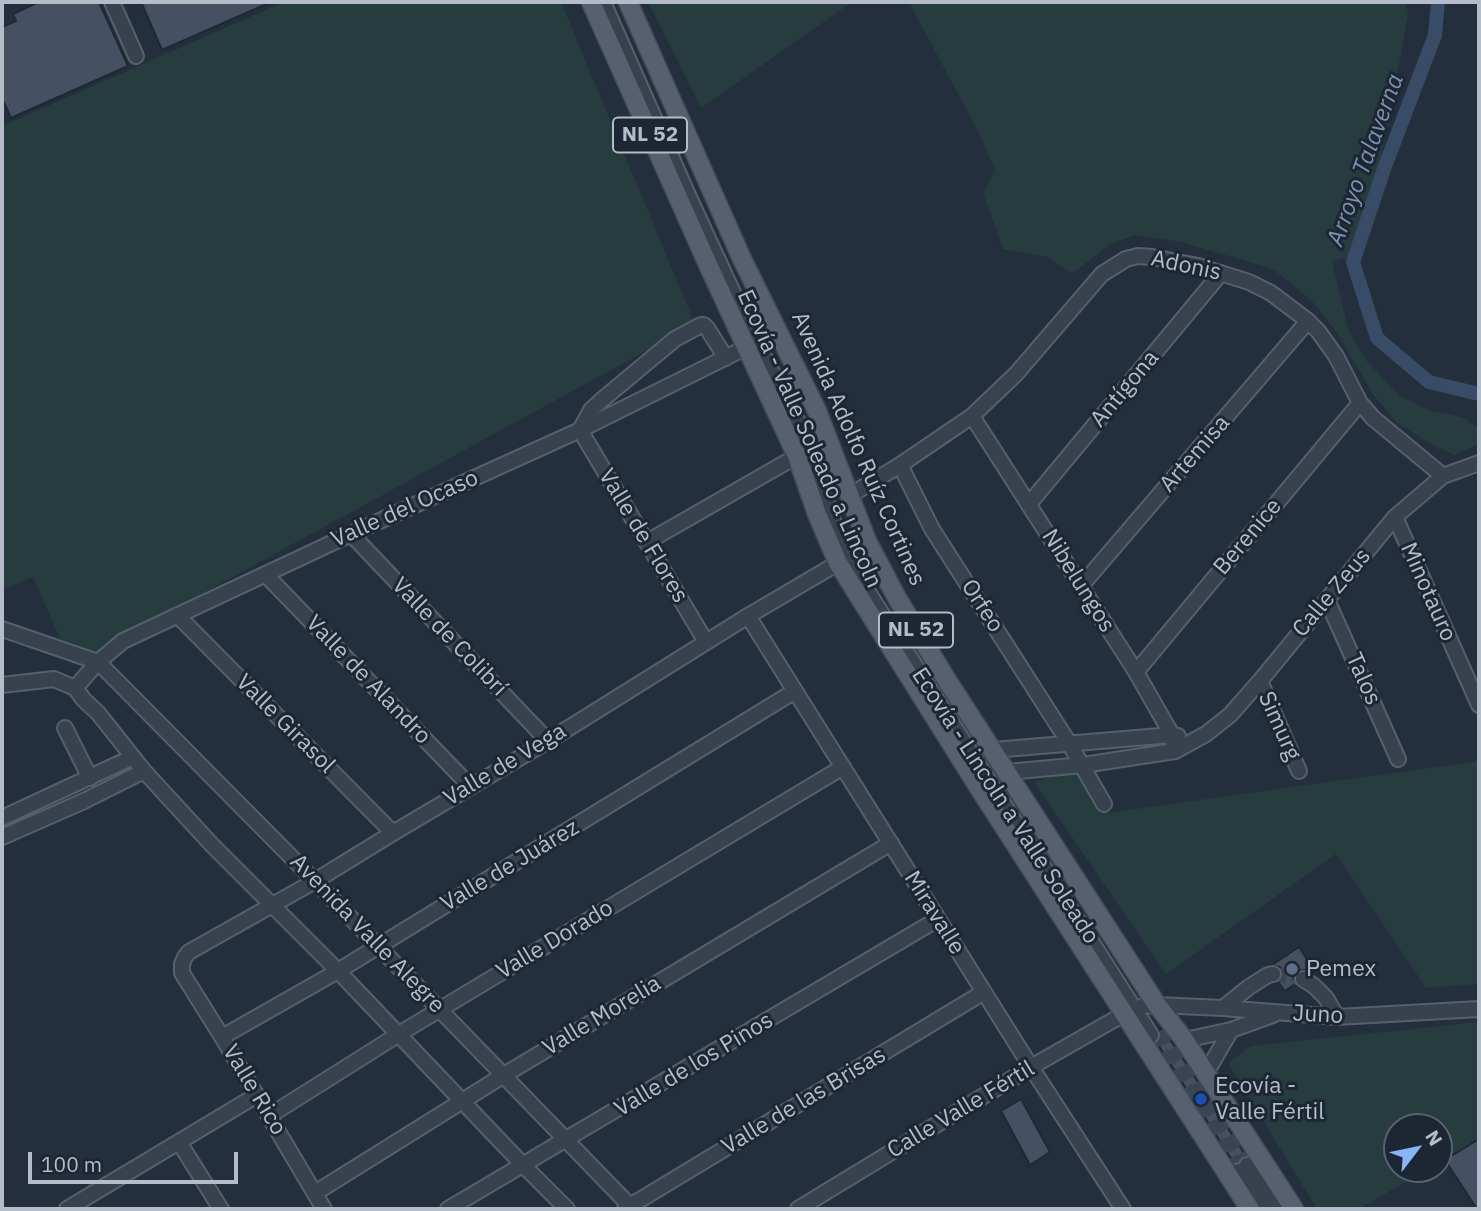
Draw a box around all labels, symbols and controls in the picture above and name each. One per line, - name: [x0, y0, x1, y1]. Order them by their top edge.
- water label: Arroyo Talaverna: [1321, 70, 1411, 250]
- road number: NL 52: [613, 118, 687, 152]
- street label: Adonis: [1148, 245, 1224, 287]
- street label: Ecovía - Valle Soleado a Lincoln: [731, 286, 887, 592]
- street label: Avenida Adolfo Ruíz Cortines: [785, 308, 931, 590]
- street label: Antígona: [1085, 345, 1165, 433]
- street label: Artemisa: [1154, 410, 1236, 498]
- street label: Valle del Ocaso: [327, 464, 483, 554]
- street label: Valle de Flores: [592, 464, 694, 608]
- street label: Berenice: [1208, 493, 1288, 581]
- street label: Nibelungos: [1035, 524, 1121, 638]
- street label: Minotauro: [1394, 538, 1462, 646]
- street label: Calle Zeus: [1287, 543, 1377, 643]
- street label: Valle de Colibrí: [386, 572, 512, 702]
- street label: Orfeo: [955, 574, 1009, 638]
- street label: Valle de Alandro: [300, 610, 436, 750]
- road number: NL 52: [879, 612, 953, 648]
- street label: Talos: [1339, 649, 1387, 709]
- street label: Ecovía - Lincoln a Valle Soleado: [905, 663, 1105, 949]
- street label: Valle Girasol: [230, 669, 340, 779]
- street label: Simurg: [1252, 687, 1306, 765]
- street label: Valle de Vega: [439, 718, 571, 812]
- street label: Valle de Juárez: [436, 814, 584, 918]
- street label: Avenida Valle Alegre: [284, 849, 450, 1019]
- street label: Miravalle: [898, 866, 970, 960]
- street label: Valle Dorado: [492, 894, 618, 986]
- place label: Pemex: [1306, 955, 1376, 983]
- marker: Pemex: [1284, 961, 1300, 977]
- street label: Valle Morelia: [538, 970, 666, 1062]
- street label: Juno: [1292, 1000, 1344, 1030]
- street label: Valle de los Pinos: [610, 1007, 778, 1123]
- street label: Valle Rico: [216, 1040, 292, 1140]
- street label: Valle de las Brisas: [717, 1041, 891, 1161]
- street label: Calle Valle Fértil: [882, 1055, 1040, 1165]
- place label: Ecovía - Valle Fértil: [1215, 1072, 1325, 1126]
- marker: Ecovía - Valle Fértil: [1193, 1091, 1209, 1107]
- north arrow: [1383, 1113, 1453, 1183]
- text: N: [1420, 1126, 1448, 1150]
- scale bar: [32, 1138, 242, 1182]
- text: 100 m: [41, 1150, 102, 1178]

